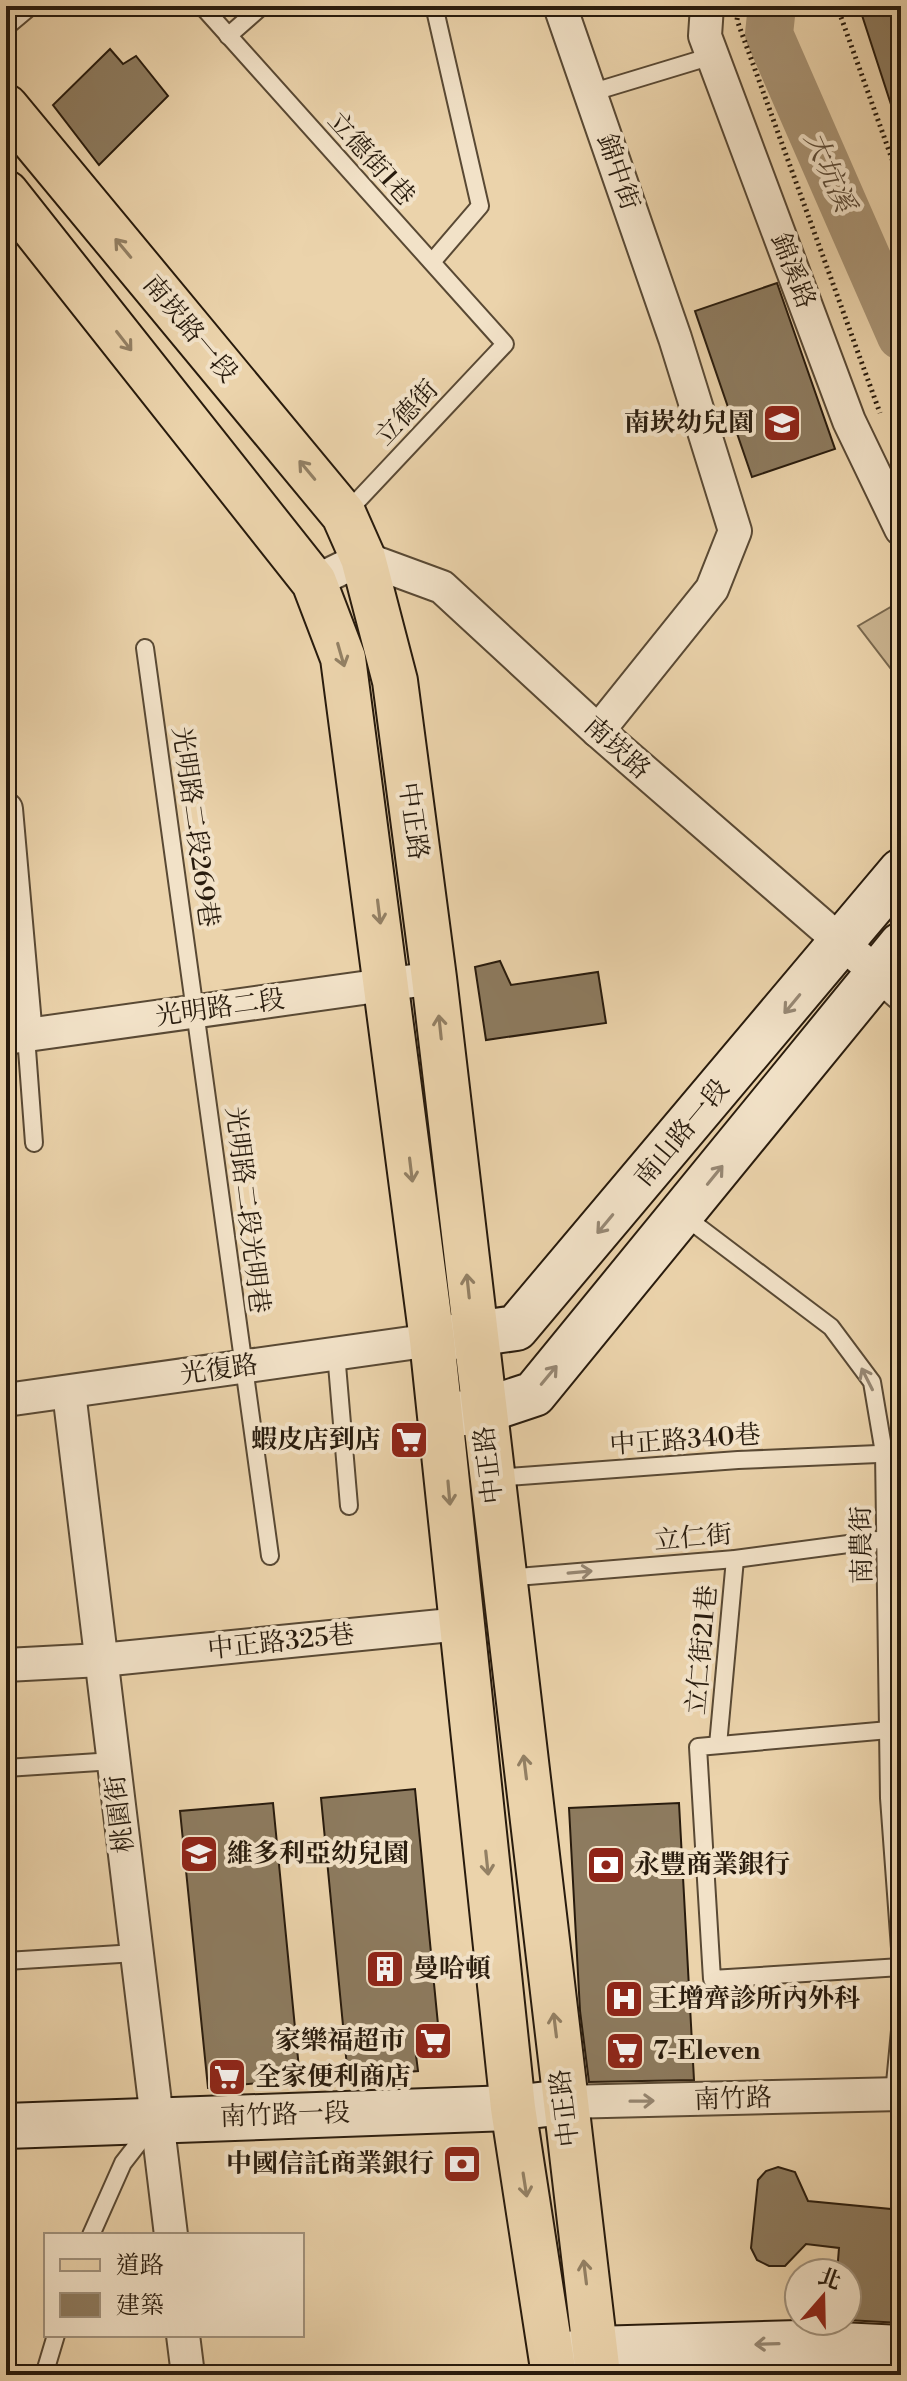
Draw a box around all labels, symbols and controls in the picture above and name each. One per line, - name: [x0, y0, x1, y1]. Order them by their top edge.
- street label: 立德街1巷: [321, 105, 421, 213]
- water label: 大坑溪: [796, 127, 863, 220]
- street label: 錦中街: [590, 130, 646, 214]
- street label: 錦溪路: [764, 229, 822, 313]
- one-way arrow: [114, 238, 132, 259]
- street label: 南崁路一段: [136, 269, 244, 389]
- one-way arrow: [115, 331, 133, 351]
- street label: 立德街: [369, 374, 445, 452]
- school or university icon: 南崁幼兒園: [761, 402, 803, 444]
- place label: 南崁幼兒園: [624, 407, 754, 439]
- one-way arrow: [298, 460, 316, 480]
- one-way arrow: [334, 642, 349, 668]
- street label: 南崁路: [577, 710, 657, 786]
- street label: 光明路二段269巷: [165, 725, 225, 929]
- street label: 中正路: [392, 780, 434, 862]
- one-way arrow: [371, 898, 386, 925]
- street label: 光明路二段: [153, 983, 287, 1033]
- one-way arrow: [783, 994, 801, 1014]
- one-way arrow: [432, 1015, 447, 1041]
- street label: 南山路一段: [628, 1073, 736, 1193]
- street label: 光明路二段光明巷: [218, 1105, 276, 1315]
- one-way arrow: [404, 1157, 419, 1182]
- one-way arrow: [706, 1165, 724, 1186]
- one-way arrow: [596, 1213, 614, 1233]
- one-way arrow: [461, 1273, 476, 1300]
- street label: 光復路: [178, 1349, 260, 1391]
- one-way arrow: [540, 1366, 558, 1386]
- one-way arrow: [859, 1368, 875, 1391]
- supermarket icon: 蝦皮店到店: [388, 1419, 430, 1461]
- street label: 中正路340巷: [608, 1419, 762, 1461]
- place label: 蝦皮店到店: [251, 1424, 381, 1456]
- street label: 中正路: [468, 1424, 510, 1506]
- one-way arrow: [441, 1479, 456, 1506]
- street label: 南農街: [845, 1506, 879, 1584]
- street label: 立仁街: [653, 1519, 733, 1557]
- one-way arrow: [566, 1564, 593, 1579]
- street label: 立仁街21巷: [680, 1584, 724, 1716]
- street label: 中正路325巷: [206, 1618, 356, 1666]
- one-way arrow: [517, 1754, 532, 1780]
- street label: 桃園街: [99, 1773, 141, 1855]
- school or university icon: 維多利亞幼兒園: [178, 1833, 220, 1875]
- place label: 維多利亞幼兒園: [227, 1838, 409, 1870]
- bank icon: 永豐商業銀行: [585, 1844, 627, 1886]
- one-way arrow: [479, 1849, 494, 1876]
- place label: 永豐商業銀行: [634, 1849, 790, 1881]
- building icon: 曼哈頓: [364, 1948, 406, 1990]
- place label: 曼哈頓: [413, 1953, 491, 1985]
- hospital icon: 王增齊診所內外科: [603, 1978, 645, 2020]
- place label: 王增齊診所內外科: [652, 1983, 860, 2015]
- one-way arrow: [548, 2012, 563, 2039]
- supermarket icon: 家樂福超市: [412, 2020, 454, 2062]
- place label: 家樂福超市: [275, 2025, 405, 2057]
- supermarket icon: 7-Eleven: [604, 2030, 646, 2072]
- place label: 7-Eleven: [653, 2035, 760, 2067]
- supermarket icon: 全家便利商店: [206, 2056, 248, 2098]
- place label: 全家便利商店: [255, 2061, 411, 2093]
- street label: 中正路: [544, 2067, 586, 2149]
- street label: 南竹路: [693, 2082, 773, 2116]
- one-way arrow: [628, 2093, 655, 2109]
- street label: 南竹路一段: [219, 2097, 351, 2133]
- bank icon: 中國信託商業銀行: [441, 2143, 483, 2185]
- place label: 中國信託商業銀行: [226, 2148, 434, 2180]
- one-way arrow: [518, 2171, 533, 2197]
- legend: [44, 2233, 304, 2337]
- text: 道路: [116, 2251, 164, 2281]
- north arrow: [783, 2257, 863, 2337]
- one-way arrow: [577, 2259, 592, 2286]
- text: 北: [814, 2263, 844, 2296]
- text: 建築: [116, 2291, 164, 2321]
- one-way arrow: [754, 2336, 781, 2351]

